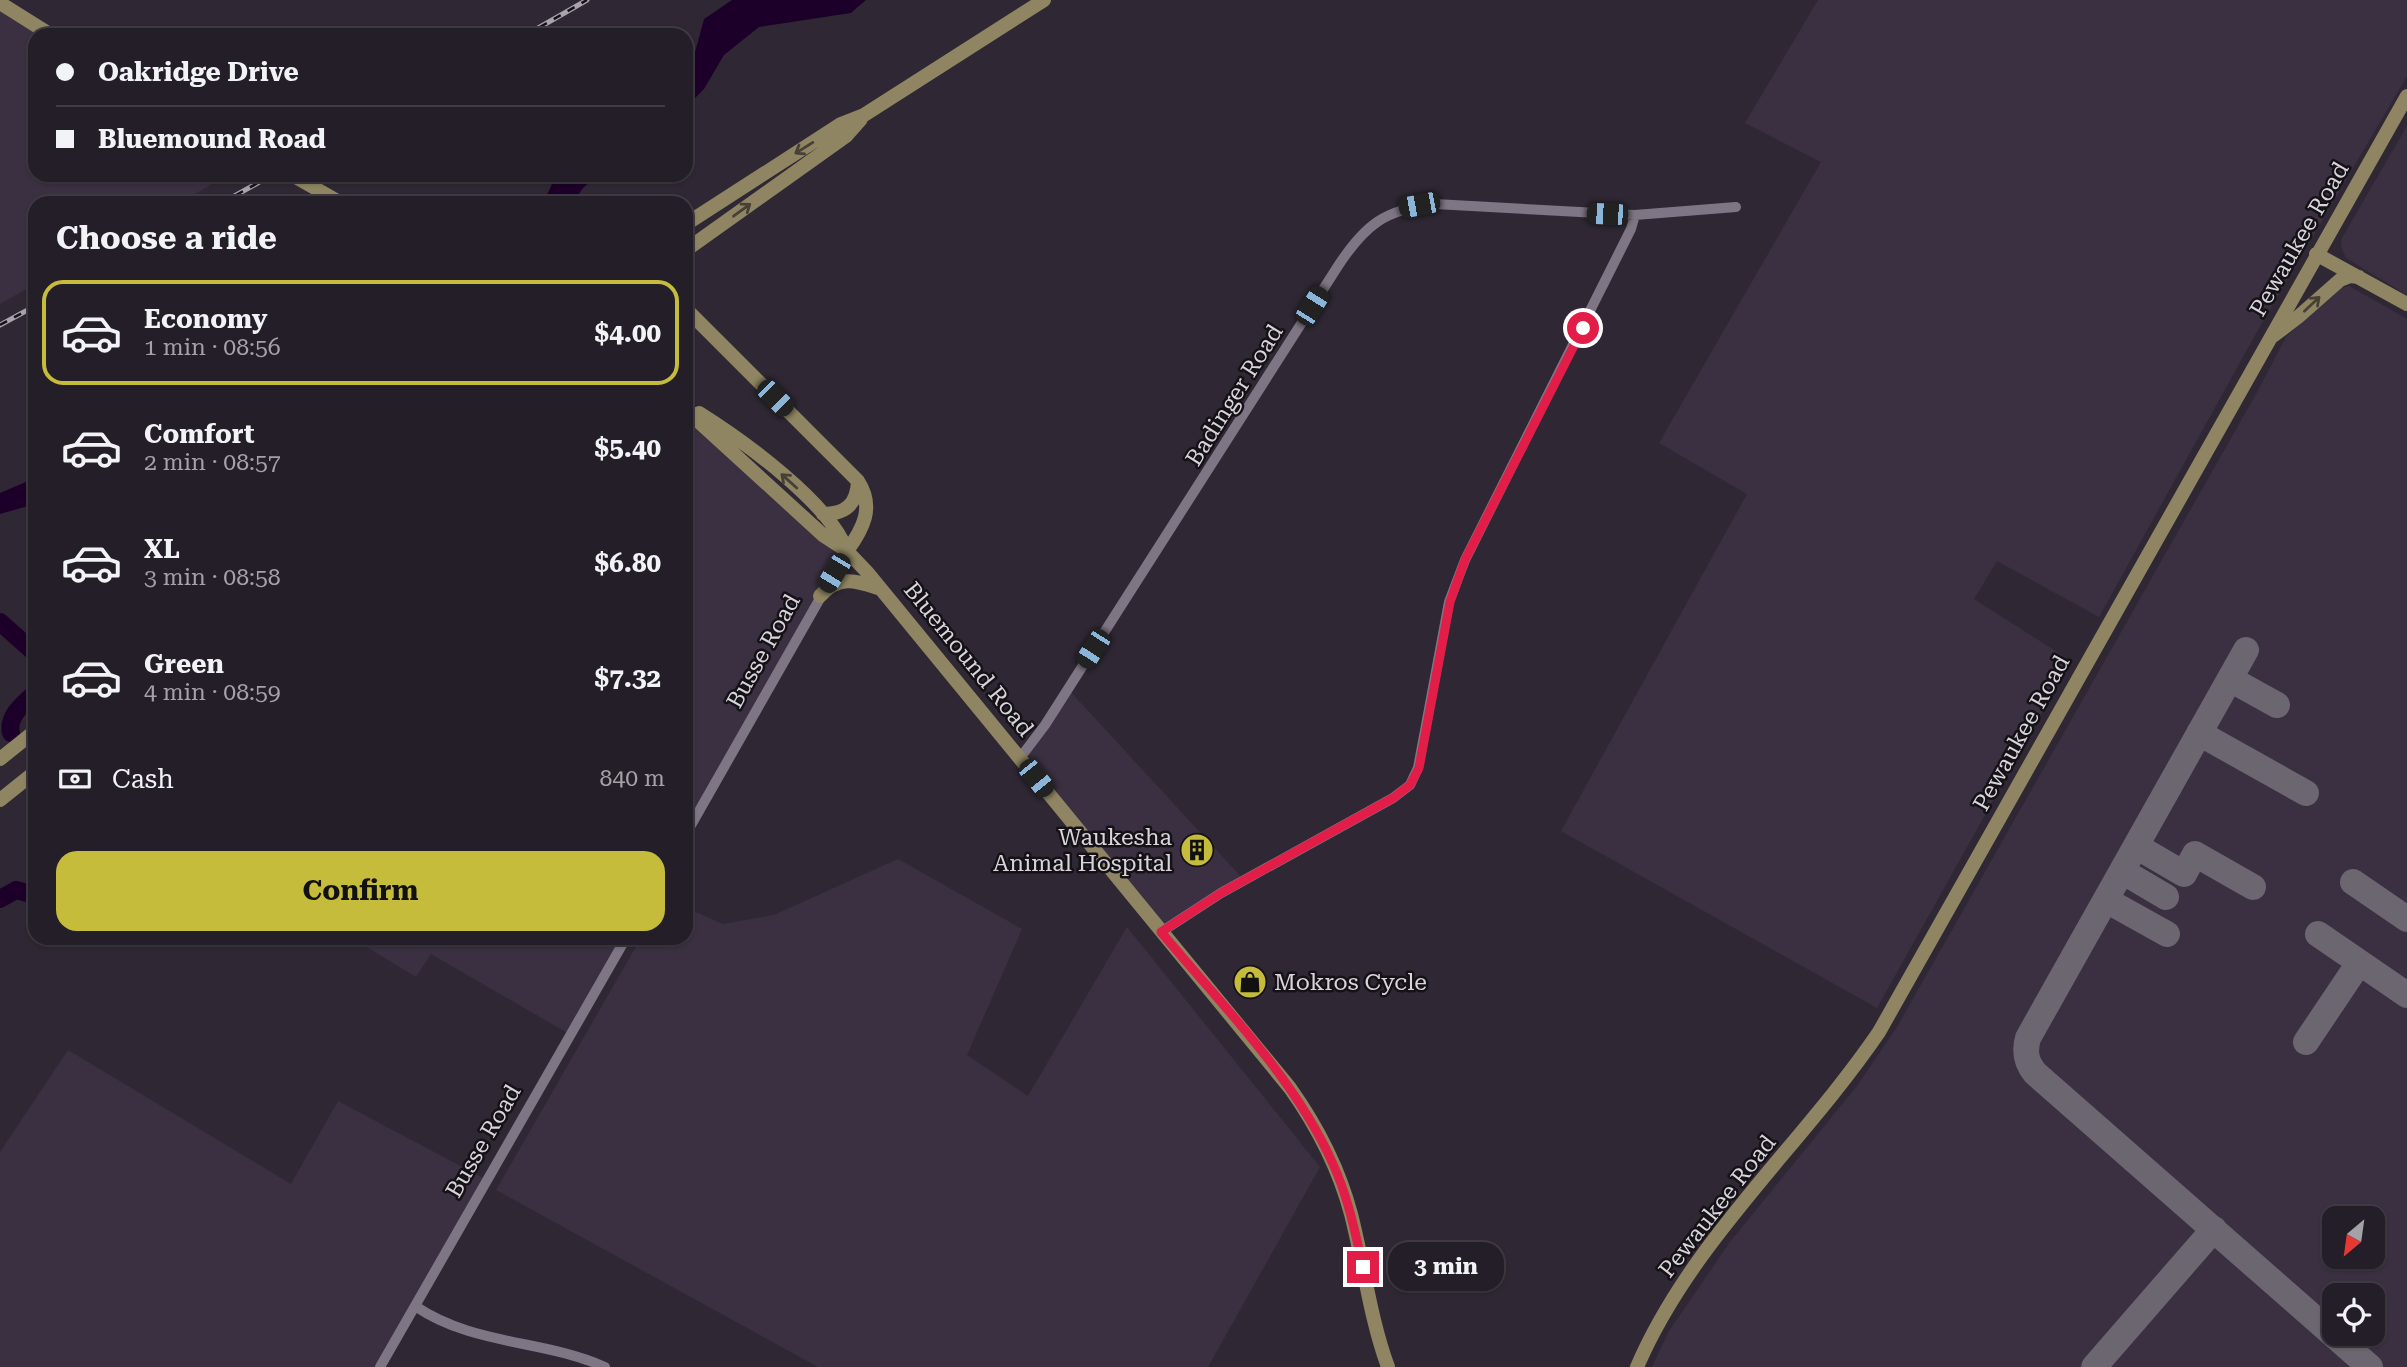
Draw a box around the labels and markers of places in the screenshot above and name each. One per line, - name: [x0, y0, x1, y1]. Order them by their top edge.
- place label: Waukesha Animal Hospital: [993, 824, 1173, 877]
- building icon: Waukesha Animal Hospital: [1178, 831, 1216, 869]
- shop icon: Mokros Cycle: [1231, 963, 1269, 1001]
- place label: Mokros Cycle: [1274, 969, 1427, 996]

